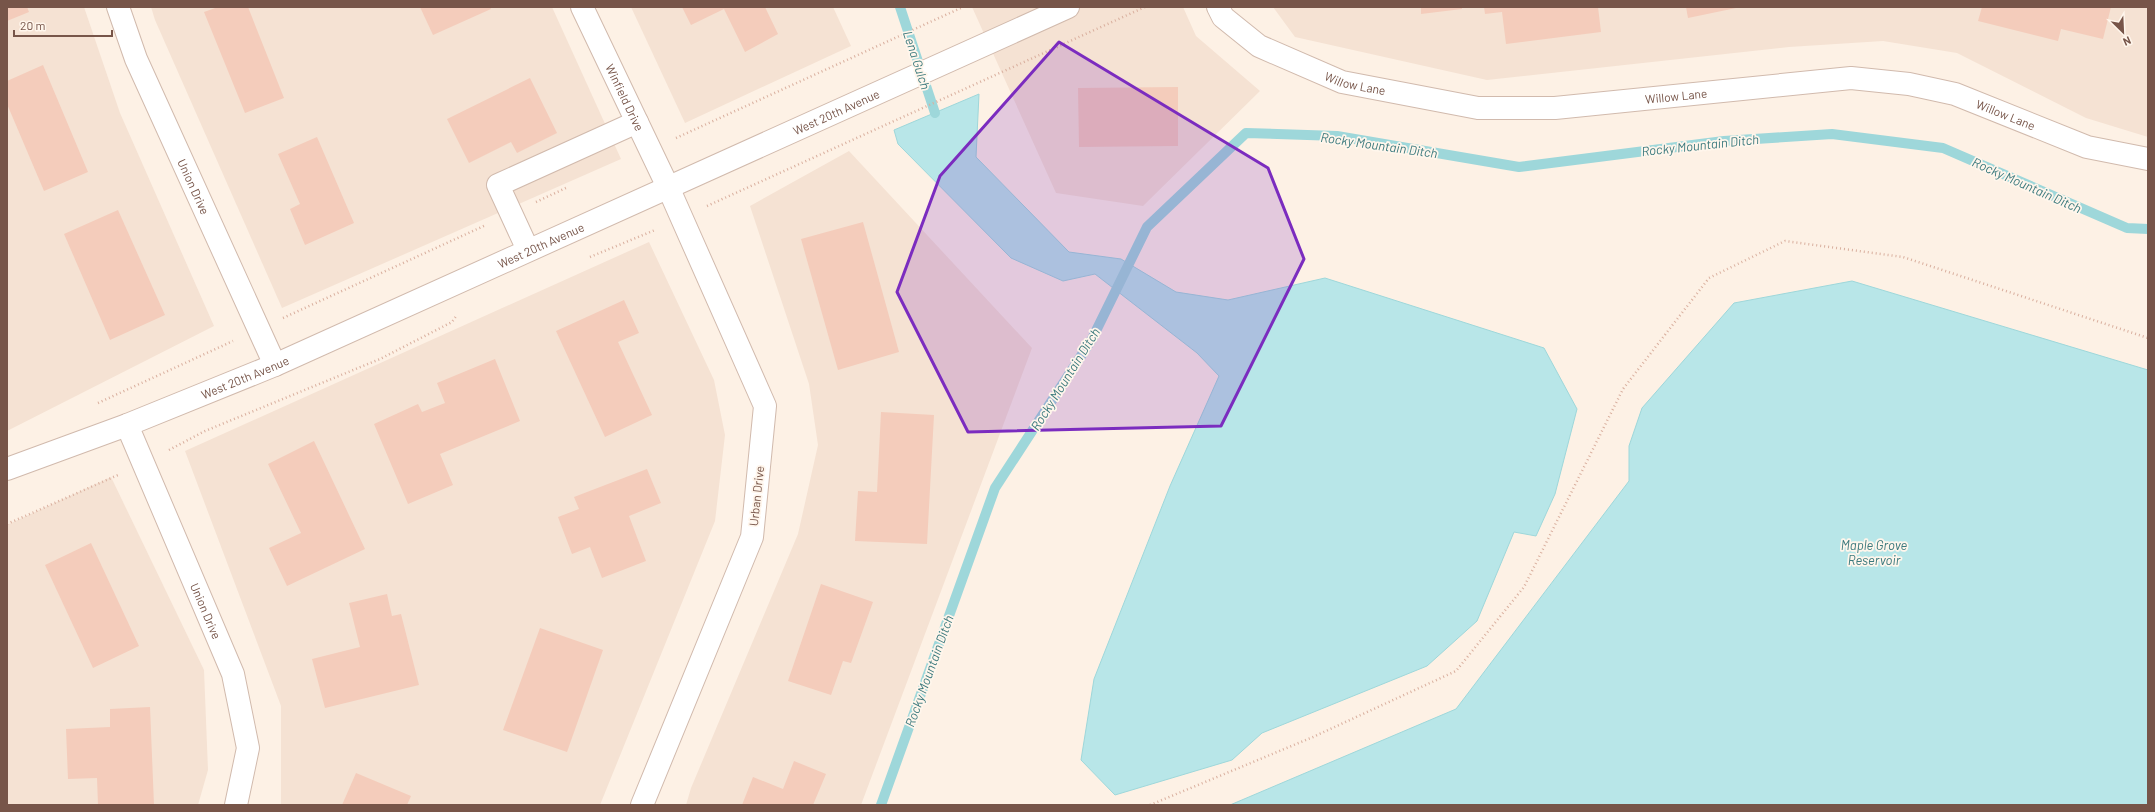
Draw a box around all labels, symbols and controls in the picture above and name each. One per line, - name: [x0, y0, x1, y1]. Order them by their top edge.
- scale bar: [14, 12, 112, 38]
- north arrow: [2103, 12, 2143, 52]
- text: 20 m: [20, 18, 46, 32]
- water label: Lena Gulch: [900, 29, 934, 92]
- text: N: [2121, 34, 2133, 49]
- street label: Winfield Drive: [603, 62, 647, 133]
- street label: Willow Lane: [1323, 68, 1387, 97]
- street label: West 20th Avenue: [791, 86, 881, 137]
- street label: Willow Lane: [1644, 86, 1708, 106]
- street label: Willow Lane: [1974, 96, 2037, 133]
- water label: Rocky Mountain Ditch: [1319, 129, 1439, 161]
- water label: Rocky Mountain Ditch: [1641, 131, 1760, 159]
- water label: Rocky Mountain Ditch: [1970, 154, 2084, 216]
- street label: Union Drive: [175, 156, 213, 216]
- street label: West 20th Avenue: [495, 219, 586, 271]
- water label: Rocky Mountain Ditch: [1027, 325, 1103, 433]
- street label: West 20th Avenue: [199, 353, 291, 401]
- street label: Urban Drive: [746, 465, 766, 527]
- water label: Maple Grove Reservoir: [1841, 537, 1907, 568]
- street label: Union Drive: [188, 581, 224, 641]
- water label: Rocky Mountain Ditch: [901, 613, 957, 729]

